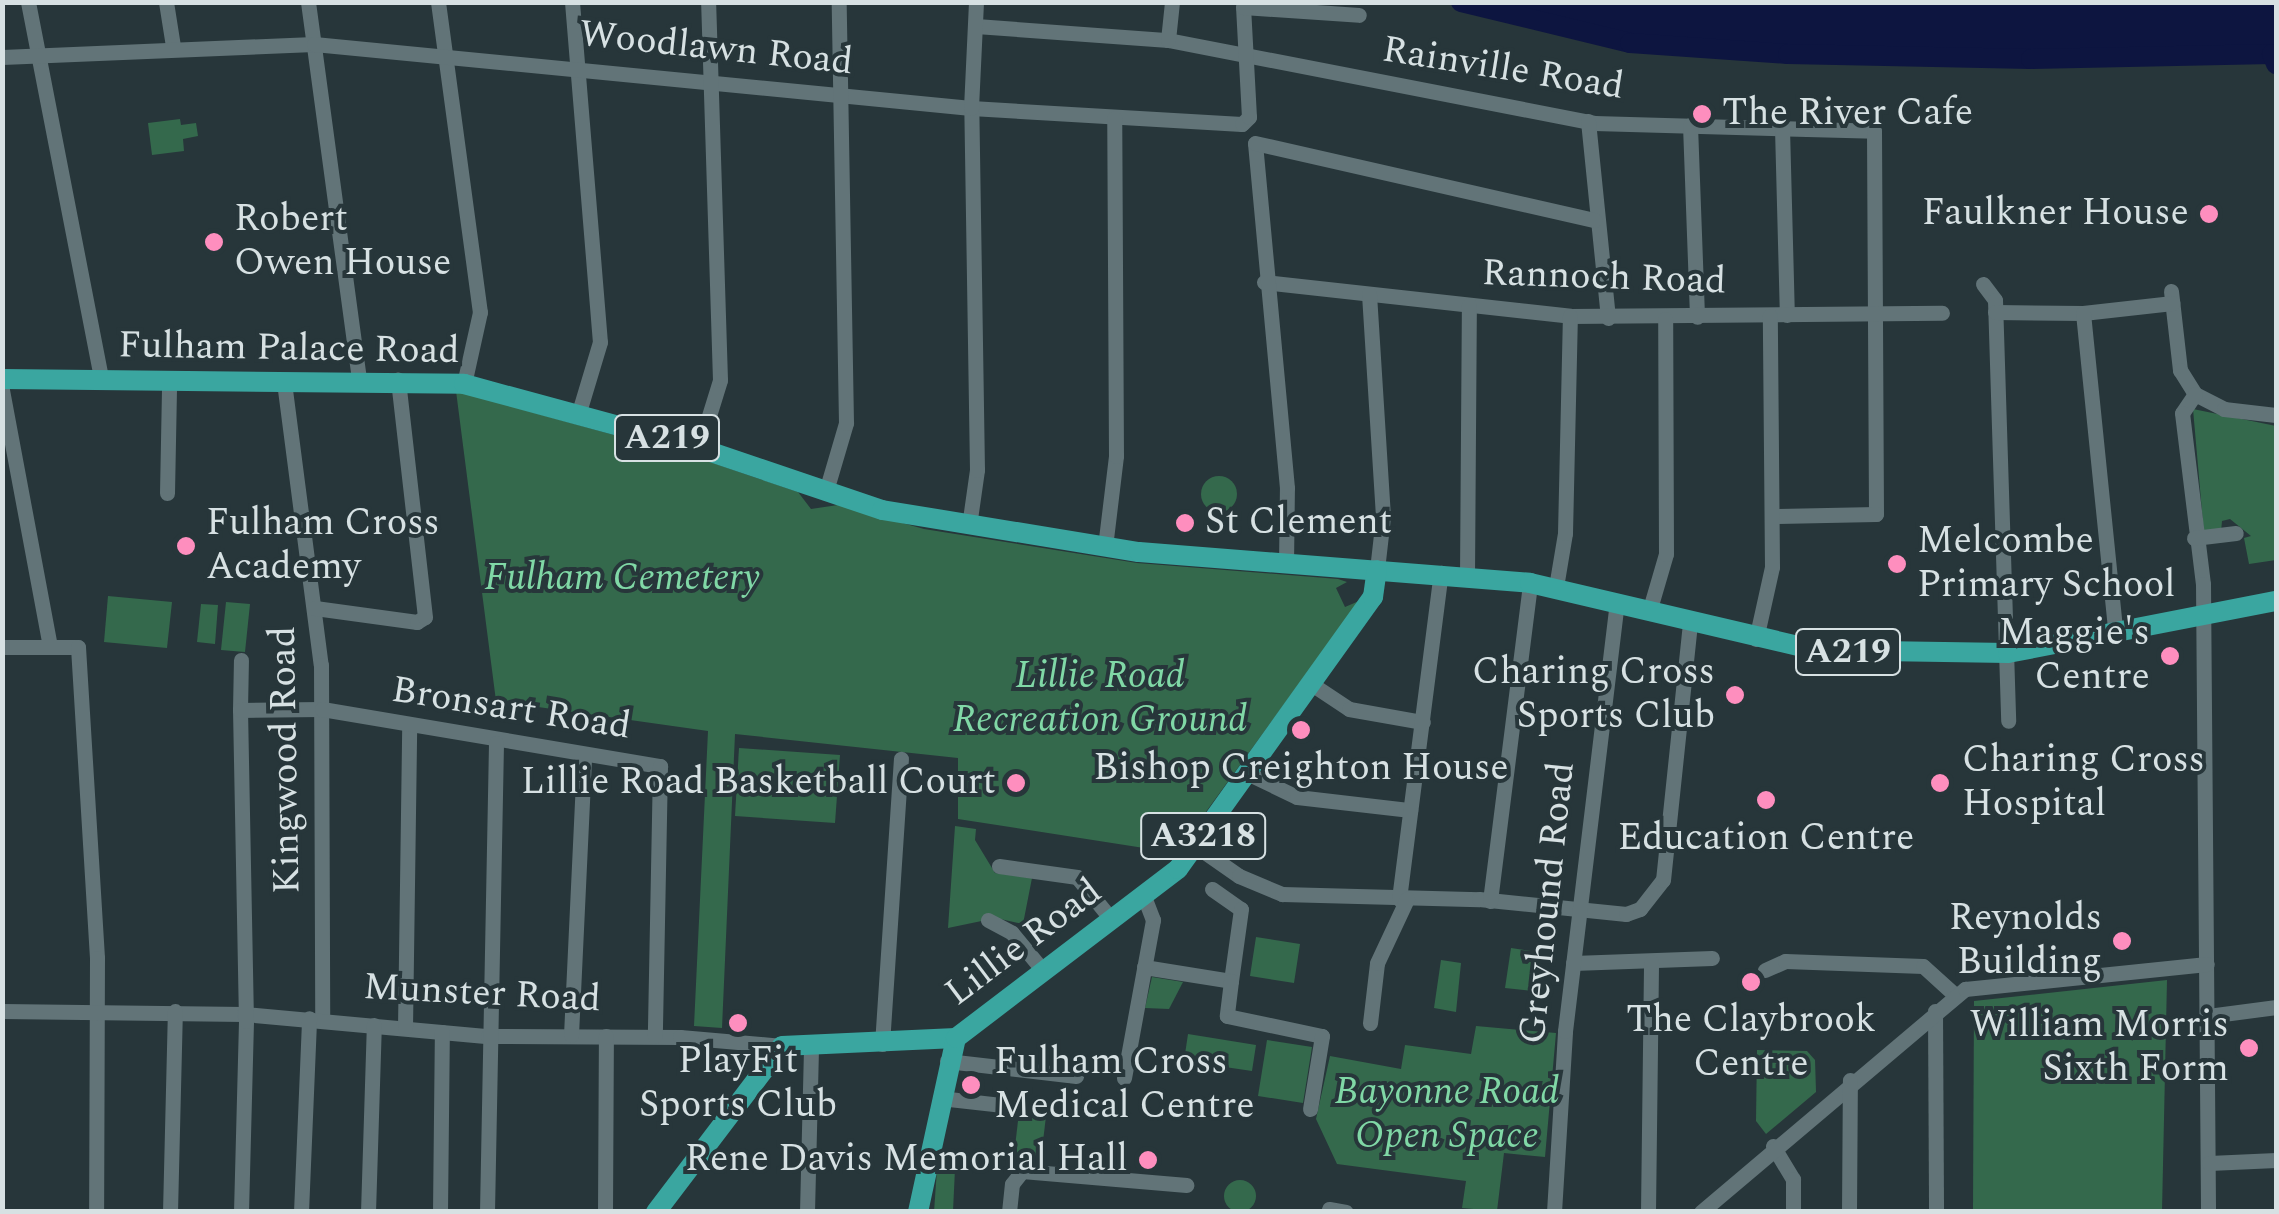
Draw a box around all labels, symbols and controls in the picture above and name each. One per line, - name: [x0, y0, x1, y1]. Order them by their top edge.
- street label: Woodlawn Road: [577, 12, 855, 86]
- street label: Rainville Road: [1379, 27, 1627, 111]
- place label: The River Cafe: [1722, 91, 1973, 137]
- marker: The River Cafe: [1691, 103, 1713, 125]
- place label: Faulkner House: [1922, 191, 2189, 237]
- place label: Robert Owen House: [234, 197, 451, 286]
- marker: Faulkner House: [2198, 203, 2220, 225]
- marker: Robert Owen House: [203, 231, 225, 253]
- street label: Rannoch Road: [1481, 251, 1727, 305]
- street label: Fulham Palace Road: [118, 323, 460, 375]
- road number: A219: [612, 408, 722, 468]
- place label: St Clement: [1205, 500, 1392, 546]
- place label: Fulham Cross Academy: [206, 501, 440, 590]
- marker: St Clement: [1174, 512, 1196, 534]
- place label: Melcombe Primary School: [1917, 519, 2175, 608]
- marker: Fulham Cross Academy: [175, 535, 197, 557]
- marker: Melcombe Primary School: [1886, 553, 1908, 575]
- park label: Fulham Cemetery: [484, 556, 760, 602]
- place label: Maggie's Centre: [1998, 611, 2150, 700]
- road number: A219: [1793, 622, 1903, 682]
- street label: Kingwood Road: [261, 626, 311, 894]
- marker: Maggie's Centre: [2159, 645, 2181, 667]
- place label: Charing Cross Sports Club: [1472, 650, 1715, 739]
- park label: Lillie Road Recreation Ground: [953, 654, 1247, 744]
- street label: Bronsart Road: [388, 668, 634, 750]
- marker: Charing Cross Sports Club: [1724, 684, 1746, 706]
- marker: Bishop Creighton House: [1290, 719, 1312, 741]
- place label: Charing Cross Hospital: [1962, 738, 2205, 828]
- place label: Bishop Creighton House: [1093, 746, 1509, 792]
- place label: Lillie Road Basketball Court: [521, 760, 996, 806]
- street label: Greyhound Road: [1511, 760, 1585, 1046]
- marker: Charing Cross Hospital: [1927, 770, 1953, 796]
- marker: Lillie Road Basketball Court: [1005, 772, 1027, 794]
- marker: Education Centre: [1755, 789, 1777, 811]
- road number: A3218: [1138, 806, 1268, 866]
- place label: Education Centre: [1617, 816, 1915, 862]
- street label: Lillie Road: [937, 870, 1111, 1016]
- place label: Reynolds Building: [1949, 896, 2102, 986]
- marker: Reynolds Building: [2111, 930, 2133, 952]
- street label: Munster Road: [362, 965, 602, 1023]
- marker: The Claybrook Centre: [1740, 971, 1762, 993]
- place label: The Claybrook Centre: [1626, 998, 1876, 1088]
- place label: William Morris Sixth Form: [1970, 1003, 2229, 1092]
- marker: PlayFit Sports Club: [727, 1012, 749, 1034]
- marker: William Morris Sixth Form: [2238, 1037, 2260, 1059]
- place label: PlayFit Sports Club: [639, 1039, 837, 1128]
- place label: Fulham Cross Medical Centre: [994, 1040, 1255, 1130]
- park label: Bayonne Road Open Space: [1335, 1070, 1559, 1160]
- marker: Fulham Cross Medical Centre: [958, 1072, 984, 1098]
- place label: Rene Davis Memorial Hall: [685, 1137, 1128, 1183]
- marker: Rene Davis Memorial Hall: [1137, 1149, 1159, 1171]

